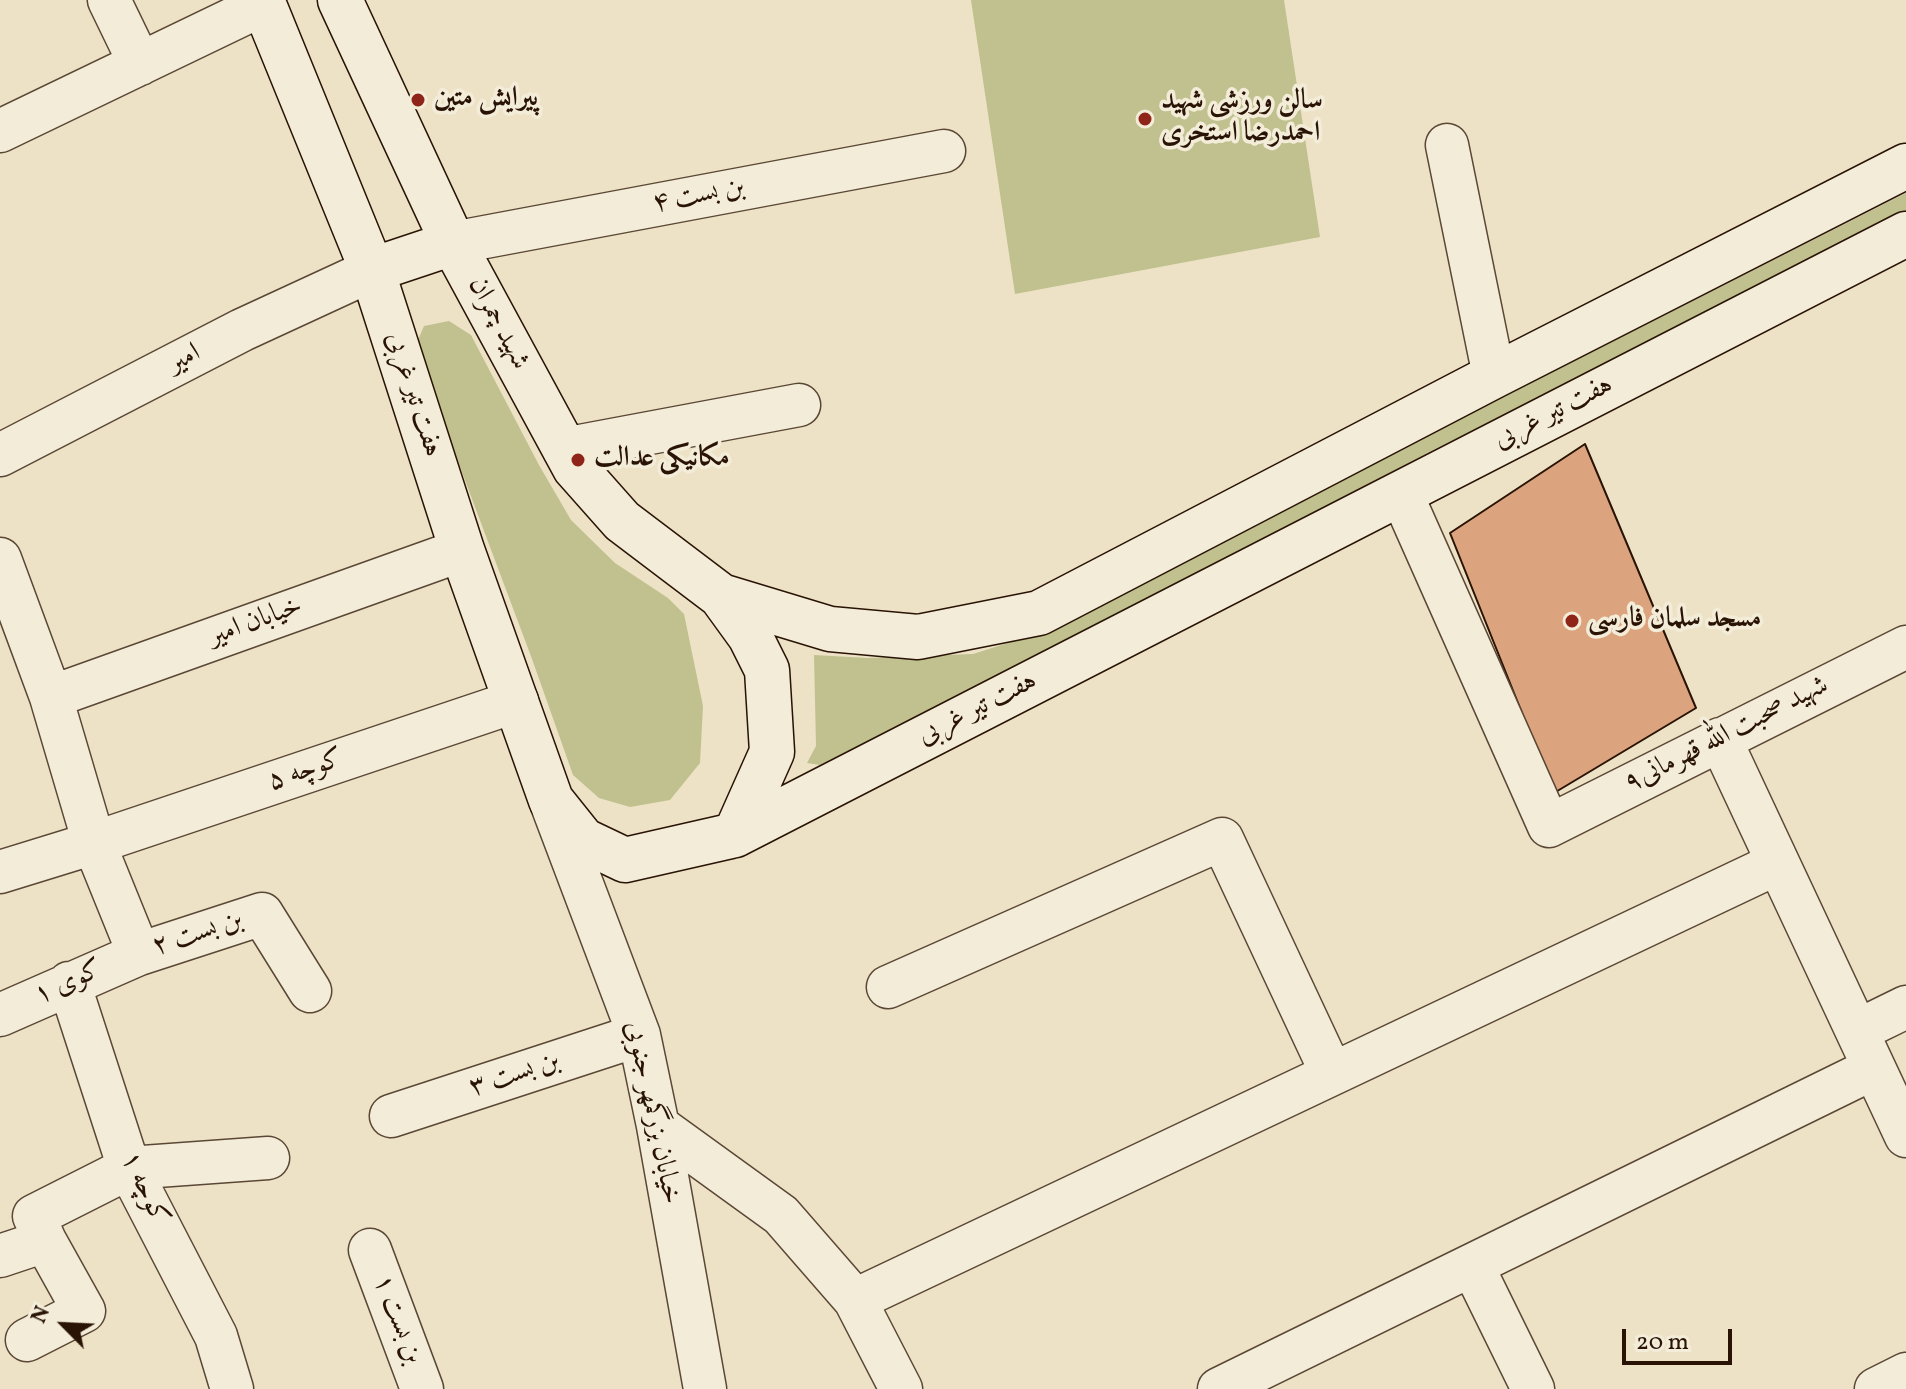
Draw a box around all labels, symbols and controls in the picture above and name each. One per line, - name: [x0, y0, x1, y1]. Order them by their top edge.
- place label: پیرایش متین: [434, 83, 538, 117]
- place label: سالن ورزشی شهید احمدرضا استخری: [1161, 86, 1323, 152]
- marker: پیرایش متین: [409, 91, 427, 109]
- marker: سالن ورزشی شهید احمدرضا استخری: [1136, 110, 1154, 128]
- street label: بن بست ۴: [650, 172, 748, 222]
- street label: شهید چمران: [459, 272, 535, 376]
- street label: هفت تیر غربی: [376, 328, 448, 462]
- street label: امیر: [163, 338, 207, 382]
- street label: هفت تیر غربی: [1489, 370, 1619, 458]
- place label: مکانیکی عدالت: [594, 443, 730, 477]
- marker: مکانیکی عدالت: [569, 451, 587, 469]
- street label: خیابان امیر: [205, 591, 307, 655]
- place label: مسجد سلمان فارسی: [1588, 604, 1762, 638]
- marker: مسجد سلمان فارسی: [1563, 612, 1581, 630]
- street label: هفت تیر غربی: [913, 666, 1043, 754]
- street label: شهید صحبت الله قهرمانی۹: [1619, 670, 1835, 802]
- street label: کوچه ۵: [264, 743, 348, 801]
- street label: بن بست ۲: [149, 905, 247, 965]
- street label: کوی ۱: [30, 954, 108, 1014]
- street label: خیابان بزرگمهر جنوبی: [615, 1018, 687, 1208]
- street label: بن بست ۳: [466, 1046, 564, 1106]
- street label: کوچه ۱: [111, 1147, 175, 1231]
- street label: بن بست ۱: [364, 1271, 428, 1369]
- north arrow: [24, 1285, 104, 1365]
- text: N: [24, 1301, 59, 1329]
- scale bar: [1626, 1313, 1736, 1363]
- text: 20 m: [1636, 1326, 1689, 1360]

